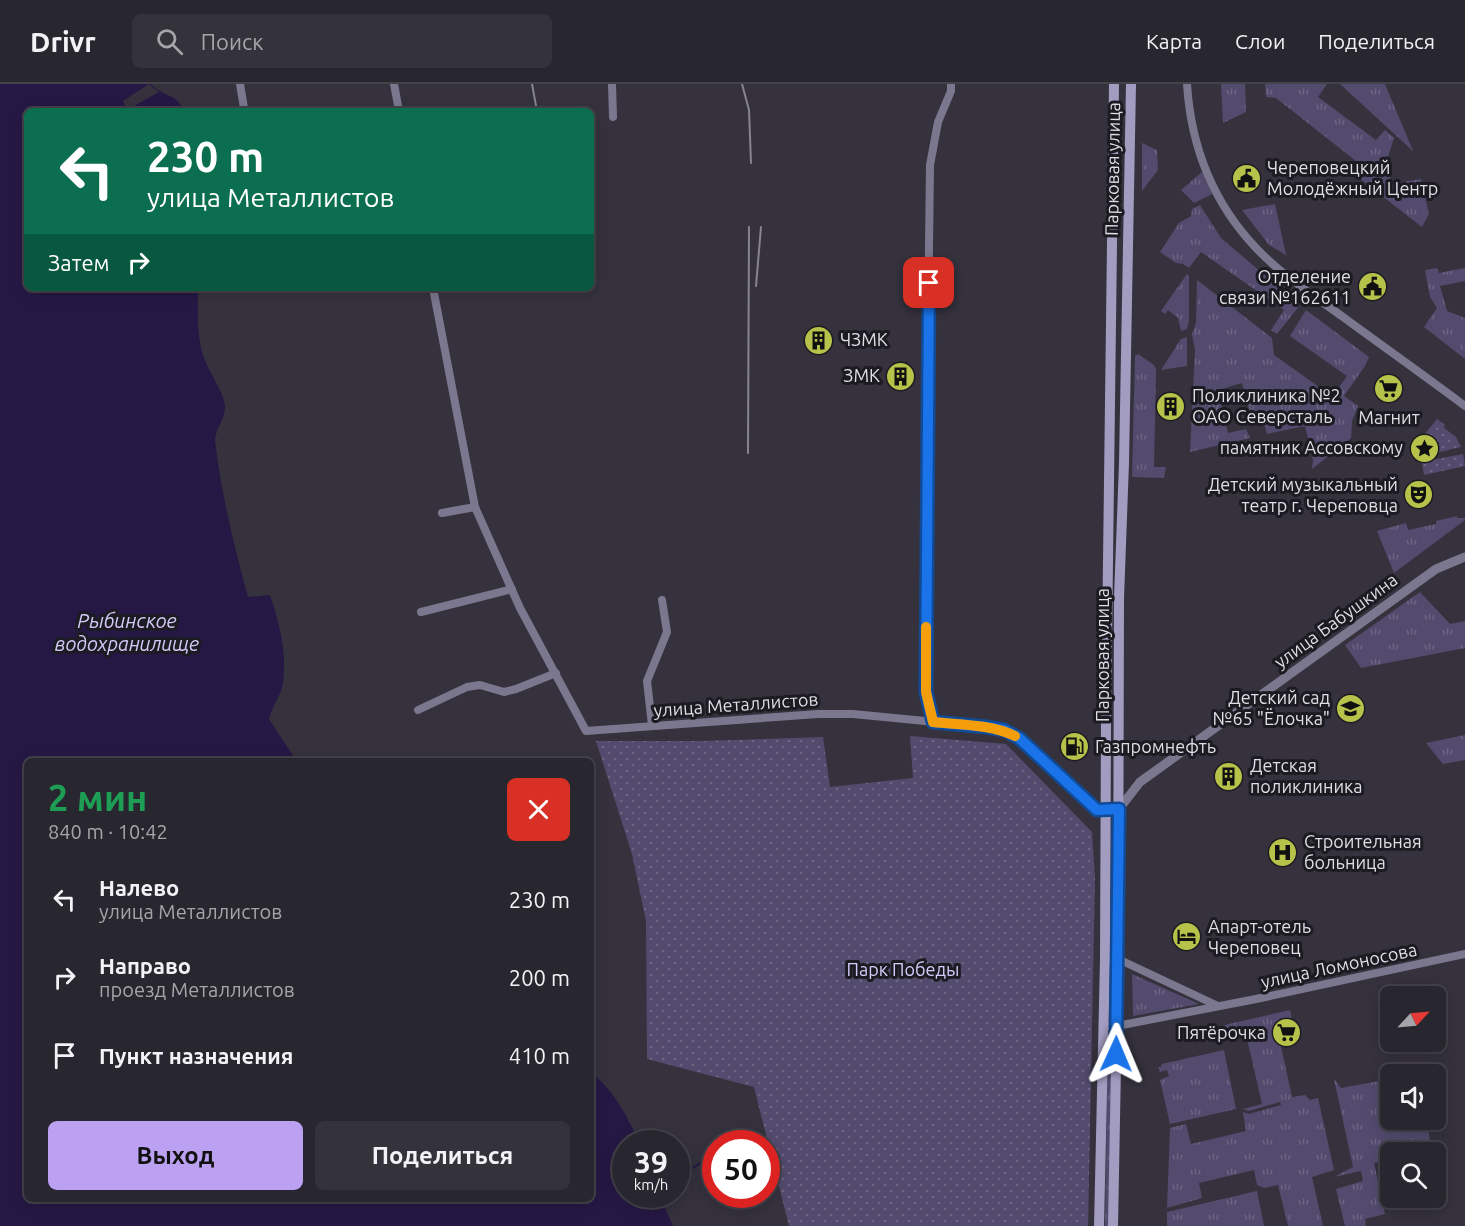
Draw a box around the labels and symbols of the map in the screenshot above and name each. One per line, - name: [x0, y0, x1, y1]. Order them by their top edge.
- street label: Парковая улица: [1101, 102, 1123, 236]
- place label: Череповецкий Молодёжный Центр: [1267, 157, 1438, 198]
- public building icon: Череповецкий Молодёжный Центр: [1230, 162, 1262, 194]
- pin: [903, 257, 954, 308]
- place label: Отделение связи №162611: [1219, 266, 1351, 307]
- public building icon: Отделение связи №162611: [1356, 271, 1388, 303]
- building icon: ЧЗМК: [803, 324, 835, 356]
- place label: ЧЗМК: [840, 329, 888, 349]
- building icon: ЗМК: [885, 360, 917, 392]
- place label: ЗМК: [843, 365, 880, 385]
- supermarket icon: Магнит: [1373, 373, 1405, 405]
- place label: Поликлиника №2 ОАО Северсталь: [1192, 385, 1341, 426]
- building icon: Поликлиника №2 ОАО Северсталь: [1155, 390, 1187, 422]
- place label: Магнит: [1358, 407, 1420, 427]
- place icon: памятник Ассовскому: [1408, 432, 1440, 464]
- place label: памятник Ассовскому: [1220, 437, 1403, 457]
- place label: Детский музыкальный театр г. Череповца: [1208, 474, 1398, 515]
- theatre icon: Детский музыкальный театр г. Череповца: [1403, 479, 1435, 511]
- street label: улица Бабушкина: [1270, 569, 1401, 672]
- street label: Парковая улица: [1092, 588, 1112, 722]
- water label: Рыбинское водохранилище: [55, 609, 199, 655]
- place label: Детский сад №65 "Ёлочка": [1213, 687, 1330, 728]
- street label: улица Металлистов: [653, 688, 819, 720]
- school or university icon: Детский сад №65 "Ёлочка": [1335, 692, 1367, 724]
- fuel station icon: Газпромнефть: [1058, 731, 1090, 763]
- place label: Газпромнефть: [1095, 736, 1216, 756]
- place label: Детская поликлиника: [1250, 755, 1363, 796]
- building icon: Детская поликлиника: [1213, 760, 1245, 792]
- place label: Строительная больница: [1304, 831, 1422, 872]
- hospital icon: Строительная больница: [1267, 836, 1299, 868]
- place label: Апарт-отель Череповец: [1208, 916, 1311, 957]
- hotel icon: Апарт-отель Череповец: [1171, 921, 1203, 953]
- street label: улица Ломоносова: [1259, 939, 1419, 991]
- park label: Парк Победы: [847, 959, 959, 979]
- north arrow: [1380, 986, 1446, 1052]
- supermarket icon: Пятёрочка: [1271, 1017, 1303, 1049]
- position arrow: [1084, 1022, 1148, 1086]
- place label: Пятёрочка: [1177, 1022, 1266, 1042]
- speed limit sign: 50: [702, 1130, 780, 1208]

